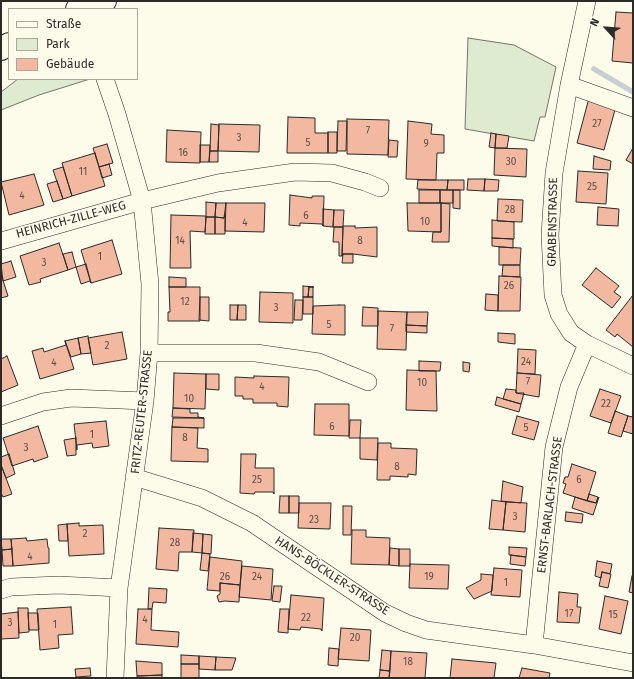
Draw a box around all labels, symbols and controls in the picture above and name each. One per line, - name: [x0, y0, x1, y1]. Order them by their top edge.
- legend: [8, 8, 138, 80]
- north arrow: [586, 8, 626, 48]
- text: N: [587, 16, 602, 29]
- text: Straße: [46, 17, 81, 31]
- text: Park: [46, 37, 70, 51]
- text: Gebäude: [46, 57, 94, 71]
- house number: 27: [592, 118, 602, 130]
- house number: 7: [366, 125, 370, 137]
- house number: 3: [237, 132, 241, 144]
- house number: 5: [305, 137, 311, 149]
- house number: 9: [423, 138, 429, 150]
- house number: 16: [178, 147, 188, 159]
- house number: 30: [506, 156, 516, 168]
- house number: 11: [79, 166, 87, 178]
- street label: GRABENSTRASSE: [545, 177, 561, 267]
- house number: 25: [587, 181, 597, 193]
- house number: 4: [19, 190, 25, 202]
- street label: HEINRICH-ZILLE-WEG: [15, 198, 127, 242]
- house number: 28: [505, 204, 515, 216]
- house number: 6: [303, 210, 309, 222]
- house number: 10: [420, 216, 430, 228]
- house number: 4: [242, 217, 248, 229]
- house number: 14: [175, 235, 185, 247]
- house number: 8: [357, 235, 363, 247]
- house number: 1: [98, 251, 102, 263]
- house number: 3: [42, 257, 46, 269]
- house number: 26: [504, 280, 514, 292]
- house number: 12: [180, 296, 190, 308]
- house number: 3: [274, 302, 278, 314]
- house number: 5: [326, 319, 332, 331]
- house number: 7: [390, 323, 394, 335]
- house number: 2: [105, 340, 109, 352]
- street label: FRITZ-REUTER-STRASSE: [128, 349, 156, 475]
- house number: 24: [521, 356, 531, 368]
- house number: 4: [51, 357, 57, 369]
- house number: 7: [526, 376, 530, 388]
- house number: 10: [417, 377, 427, 389]
- house number: 4: [259, 381, 265, 393]
- house number: 10: [184, 393, 194, 405]
- house number: 22: [601, 398, 611, 410]
- house number: 6: [329, 421, 335, 433]
- house number: 5: [523, 422, 529, 434]
- house number: 1: [90, 429, 94, 441]
- house number: 8: [182, 432, 188, 444]
- street label: ERNST-BARLACH-STRASSE: [534, 436, 566, 574]
- house number: 3: [24, 442, 28, 454]
- house number: 8: [394, 461, 400, 473]
- house number: 25: [252, 474, 262, 486]
- house number: 6: [576, 474, 582, 486]
- house number: 3: [513, 511, 517, 523]
- house number: 23: [309, 514, 319, 526]
- house number: 2: [83, 528, 87, 540]
- street label: HANS-BÖCKLER-STRASSE: [272, 534, 392, 618]
- house number: 28: [170, 537, 180, 549]
- house number: 4: [27, 551, 33, 563]
- house number: 26: [220, 571, 230, 583]
- house number: 24: [252, 571, 262, 583]
- house number: 19: [424, 571, 434, 583]
- house number: 1: [504, 577, 508, 589]
- house number: 17: [565, 608, 573, 620]
- house number: 15: [608, 609, 618, 621]
- house number: 22: [301, 612, 311, 624]
- house number: 4: [142, 614, 148, 626]
- house number: 3: [8, 617, 12, 629]
- house number: 1: [53, 619, 57, 631]
- house number: 20: [350, 632, 360, 644]
- house number: 18: [403, 656, 413, 668]

